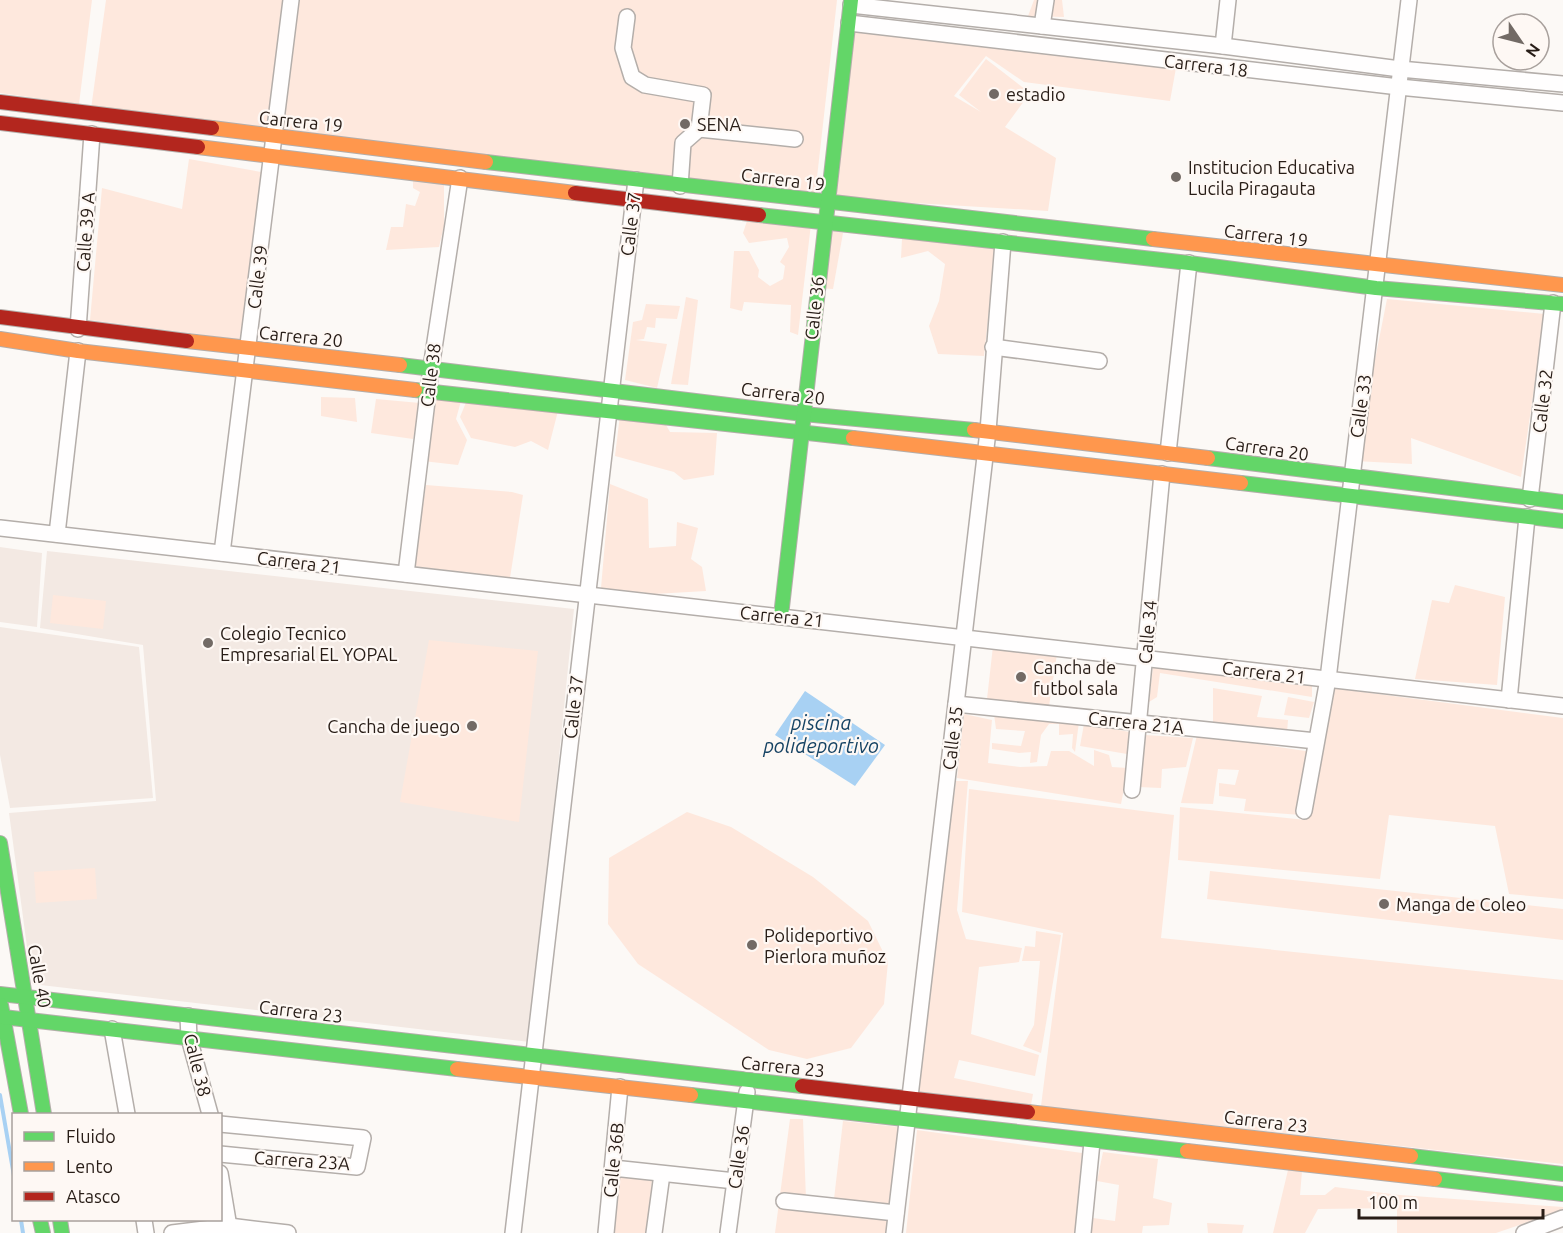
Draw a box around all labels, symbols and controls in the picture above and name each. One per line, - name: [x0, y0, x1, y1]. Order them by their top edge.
- north arrow: [1491, 12, 1551, 72]
- text: N: [1522, 41, 1544, 61]
- street label: Carrera 18: [1163, 50, 1249, 80]
- place label: estadio: [1006, 84, 1065, 104]
- marker: estadio: [987, 87, 1001, 101]
- street label: Carrera 19: [258, 107, 344, 135]
- place label: SENA: [697, 114, 741, 134]
- marker: SENA: [678, 117, 692, 131]
- place label: Institucion Educativa Lucila Piragauta: [1188, 157, 1355, 198]
- street label: Carrera 19: [740, 164, 826, 194]
- marker: Institucion Educativa Lucila Piragauta: [1169, 170, 1183, 184]
- street label: Calle 39 A: [72, 191, 98, 273]
- street label: Calle 37: [616, 191, 644, 257]
- street label: Carrera 19: [1223, 220, 1309, 250]
- street label: Calle 39: [243, 244, 271, 310]
- street label: Calle 36: [801, 275, 827, 341]
- street label: Carrera 20: [258, 322, 344, 350]
- street label: Calle 38: [416, 342, 444, 408]
- street label: Calle 32: [1528, 368, 1556, 434]
- street label: Calle 33: [1346, 373, 1374, 439]
- street label: Carrera 20: [740, 378, 826, 408]
- street label: Carrera 20: [1224, 432, 1310, 464]
- street label: Carrera 21: [256, 547, 342, 577]
- street label: Calle 34: [1134, 599, 1160, 665]
- street label: Carrera 21: [739, 602, 825, 630]
- place label: Colegio Tecnico Empresarial EL YOPAL: [220, 623, 397, 664]
- marker: Colegio Tecnico Empresarial EL YOPAL: [201, 636, 215, 650]
- place label: Cancha de futbol sala: [1033, 657, 1118, 698]
- street label: Carrera 21: [1221, 657, 1307, 687]
- marker: Cancha de futbol sala: [1014, 670, 1028, 684]
- street label: Calle 37: [560, 674, 586, 740]
- street label: Calle 35: [938, 705, 966, 771]
- street label: Carrera 21A: [1087, 707, 1185, 737]
- water label: piscina polideportivo: [762, 711, 879, 757]
- place label: Cancha de juego: [327, 716, 460, 736]
- marker: Cancha de juego: [465, 719, 479, 733]
- place label: Manga de Coleo: [1396, 894, 1526, 914]
- marker: Manga de Coleo: [1377, 897, 1391, 911]
- place label: Polideportivo Pierlora muñoz: [764, 925, 886, 966]
- marker: Polideportivo Pierlora muñoz: [745, 938, 759, 952]
- street label: Calle 40: [25, 943, 55, 1009]
- street label: Carrera 23: [258, 996, 344, 1026]
- street label: Calle 38: [181, 1031, 215, 1099]
- street label: Carrera 23: [740, 1052, 826, 1080]
- street label: Carrera 23: [1223, 1106, 1309, 1136]
- legend: [12, 1113, 222, 1221]
- street label: Calle 36B: [599, 1121, 627, 1199]
- street label: Calle 36: [724, 1124, 752, 1190]
- text: Fluido: [66, 1126, 116, 1146]
- street label: Carrera 23A: [253, 1147, 351, 1173]
- text: Lento: [66, 1156, 113, 1176]
- scale bar: [1359, 1182, 1544, 1220]
- text: Atasco: [66, 1186, 121, 1206]
- text: 100 m: [1368, 1192, 1418, 1212]

